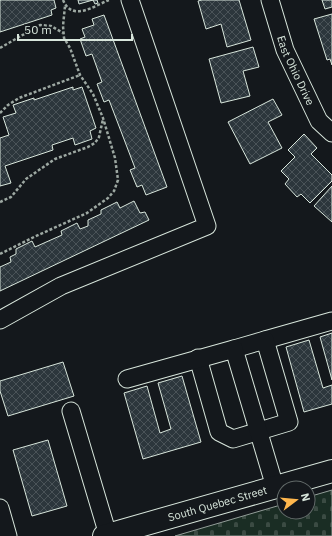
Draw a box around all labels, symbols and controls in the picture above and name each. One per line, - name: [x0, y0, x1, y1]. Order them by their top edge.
- scale bar: [18, 16, 132, 42]
- text: 50 m: [24, 22, 52, 37]
- street label: East Ohio Drive: [274, 34, 317, 107]
- north arrow: [276, 480, 316, 520]
- street label: South Quebec Street: [166, 483, 269, 524]
- text: N: [298, 491, 313, 503]

